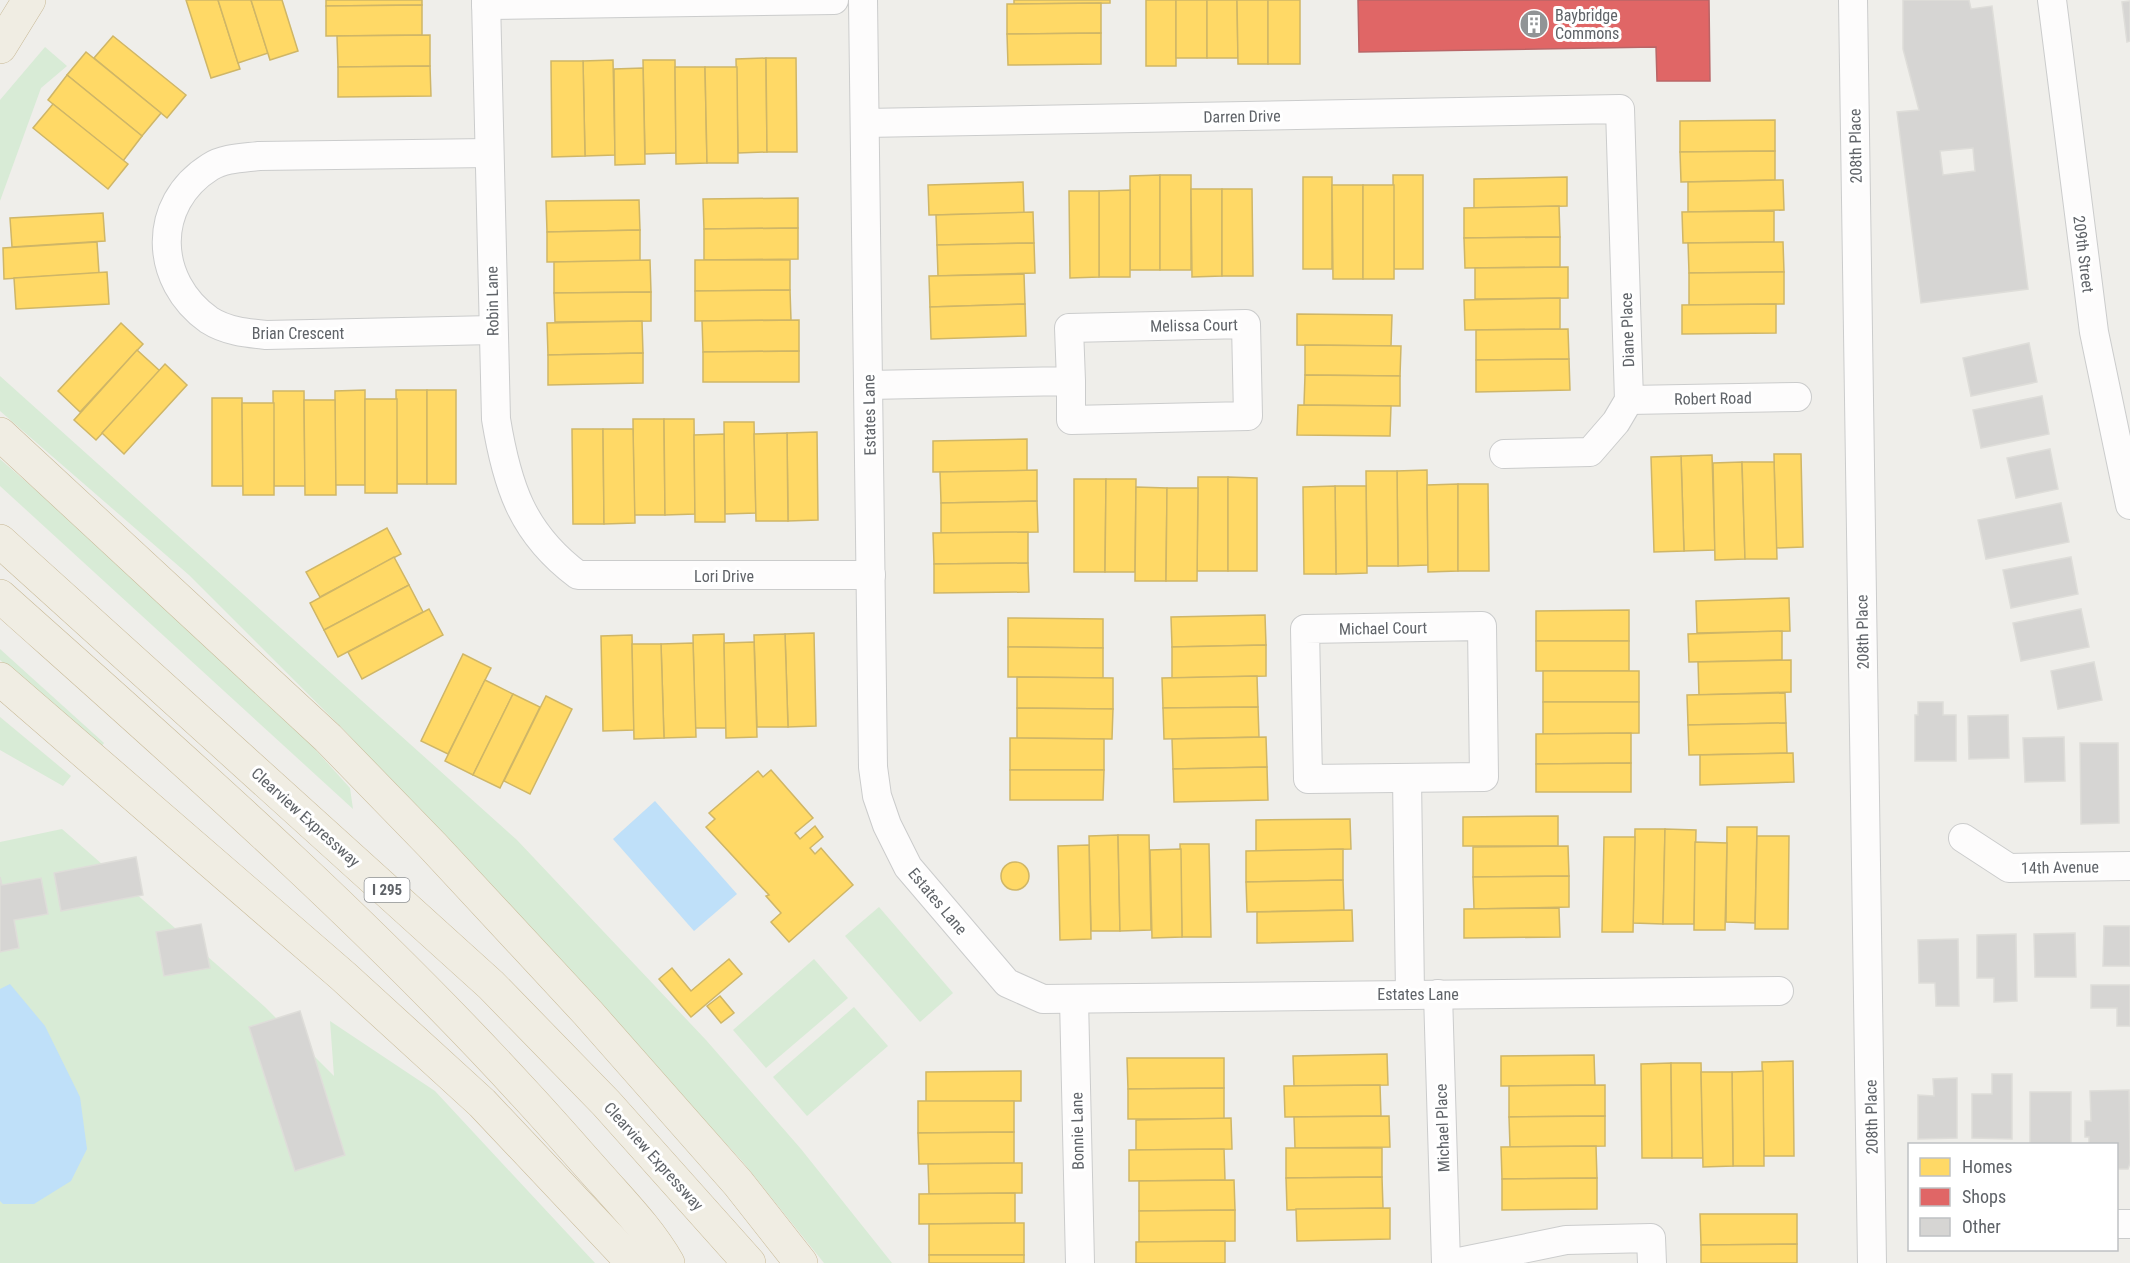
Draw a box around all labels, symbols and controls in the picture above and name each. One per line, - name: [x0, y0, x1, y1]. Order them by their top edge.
- place label: Baybridge Commons: [1555, 6, 1619, 43]
- building icon: Baybridge Commons: [1518, 8, 1550, 40]
- street label: Darren Drive: [1203, 106, 1281, 127]
- street label: 208th Place: [1845, 108, 1866, 184]
- street label: 209th Street: [2069, 215, 2098, 294]
- street label: Robin Lane: [482, 266, 503, 336]
- street label: Diane Place: [1617, 292, 1638, 368]
- street label: Melissa Court: [1150, 315, 1238, 336]
- street label: Brian Crescent: [252, 324, 344, 343]
- street label: Estates Lane: [859, 374, 880, 456]
- street label: Robert Road: [1674, 388, 1752, 409]
- street label: Lori Drive: [694, 567, 754, 586]
- street label: 208th Place: [1852, 594, 1873, 670]
- street label: Michael Court: [1339, 618, 1428, 639]
- street label: Clearview Expressway: [248, 764, 364, 871]
- street label: 14th Avenue: [2021, 857, 2099, 878]
- street label: Estates Lane: [904, 864, 971, 939]
- road number: I 295: [364, 878, 410, 902]
- street label: Estates Lane: [1377, 985, 1459, 1004]
- street label: 208th Place: [1861, 1079, 1882, 1155]
- street label: Michael Place: [1431, 1083, 1454, 1173]
- street label: Bonnie Lane: [1067, 1092, 1088, 1170]
- street label: Clearview Expressway: [600, 1098, 708, 1215]
- legend: [1908, 1143, 2118, 1251]
- text: Homes: [1962, 1156, 2012, 1177]
- text: Shops: [1962, 1186, 2006, 1207]
- text: Other: [1962, 1216, 2001, 1237]

